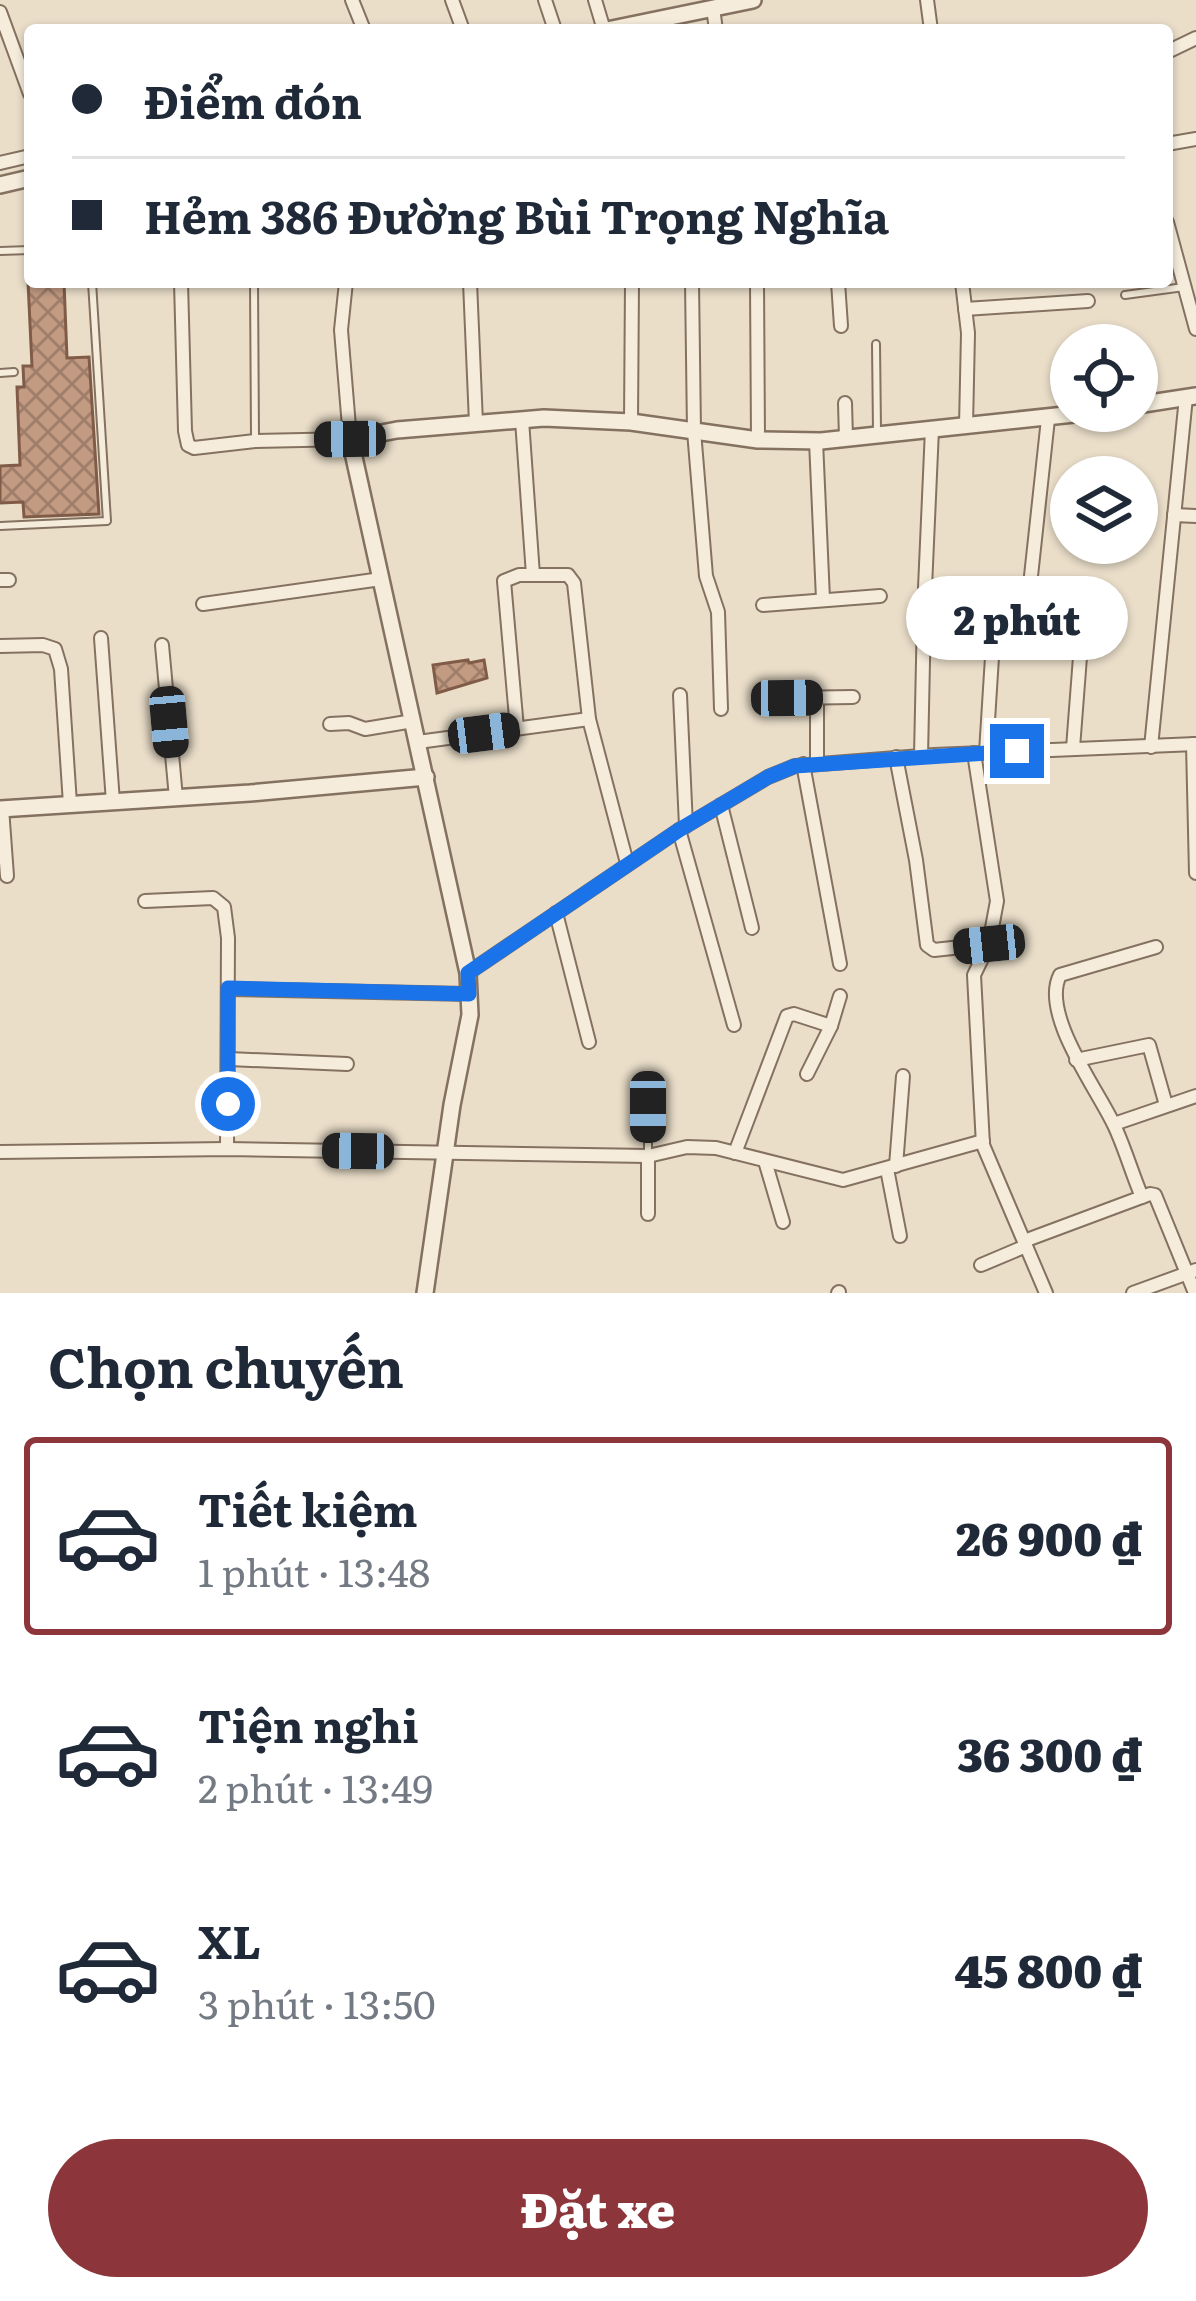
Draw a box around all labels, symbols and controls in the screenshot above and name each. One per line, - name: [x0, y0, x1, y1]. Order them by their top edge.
- text: Điểm đón: [144, 66, 362, 133]
- text: Hẻm 386 Đường Bùi Trọng Nghĩa: [144, 181, 889, 248]
- map controls: [1050, 324, 1158, 564]
- button: locate: [1050, 324, 1158, 432]
- car: [314, 420, 386, 458]
- button: layers: [1050, 456, 1158, 564]
- callout: 2 phút: [906, 577, 1128, 661]
- text: 2 phút: [953, 589, 1081, 647]
- car: [751, 679, 823, 717]
- car: [148, 685, 190, 759]
- car: [446, 711, 522, 755]
- route end: [990, 724, 1044, 778]
- car: [951, 922, 1027, 966]
- car: [630, 1071, 666, 1143]
- route start: [201, 1077, 255, 1131]
- car: [322, 1132, 394, 1170]
- text: Chọn chuyến: [48, 1324, 404, 1405]
- text: Tiết kiệm: [198, 1474, 418, 1541]
- icon: car: [54, 1482, 162, 1590]
- text: 26 900 ₫: [956, 1503, 1142, 1570]
- text: 1 phút · 13:48: [198, 1541, 430, 1599]
- text: Tiện nghi: [198, 1690, 419, 1757]
- icon: car: [54, 1698, 162, 1806]
- text: 36 300 ₫: [957, 1719, 1142, 1786]
- text: 2 phút · 13:49: [198, 1757, 433, 1815]
- text: XL: [198, 1906, 261, 1973]
- icon: car: [54, 1914, 162, 2022]
- text: 45 800 ₫: [954, 1935, 1142, 2002]
- text: 3 phút · 13:50: [198, 1973, 436, 2031]
- button: Đặt xe: [48, 2139, 1148, 2277]

